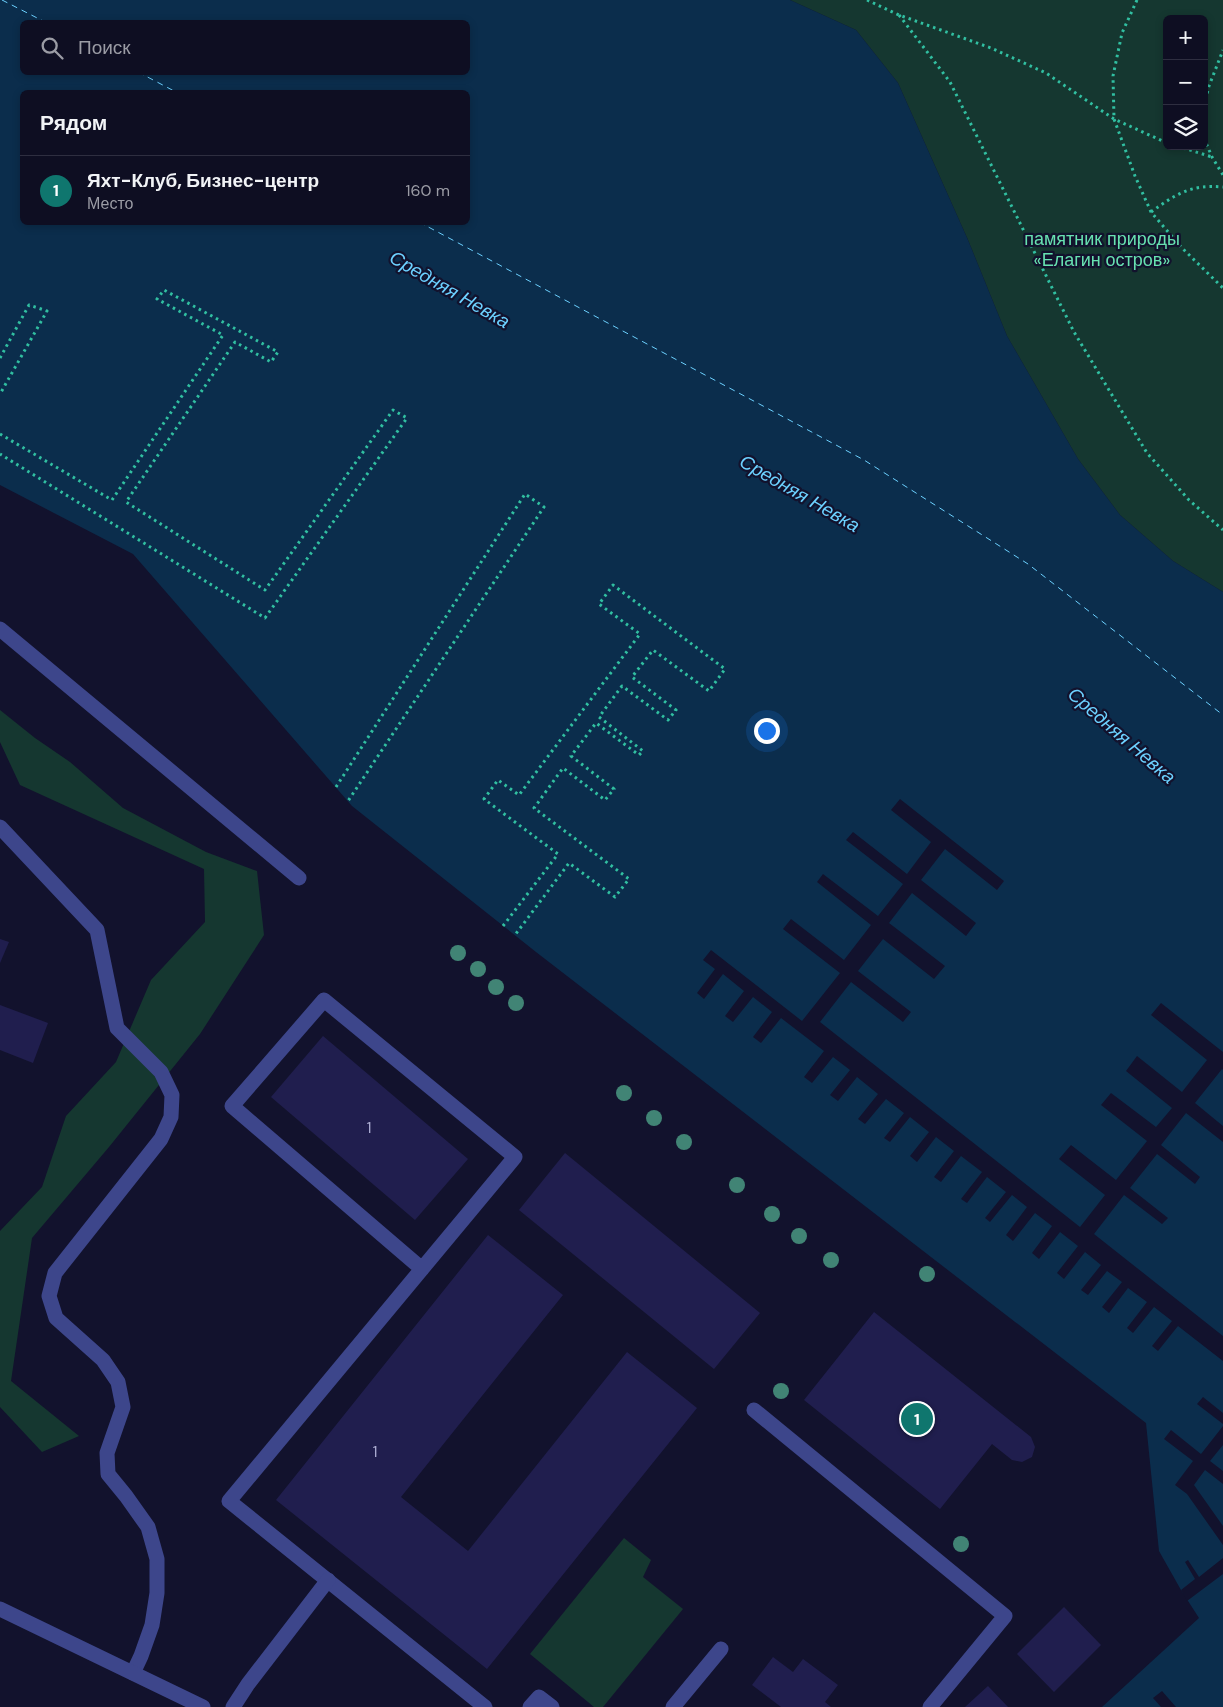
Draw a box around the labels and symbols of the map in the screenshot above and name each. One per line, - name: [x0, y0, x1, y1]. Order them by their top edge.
- park label: памятник природы «Елагин остров»: [1024, 227, 1180, 272]
- water label: Средняя Невка: [385, 245, 514, 334]
- water label: Средняя Невка: [735, 449, 864, 538]
- water label: Средняя Невка: [1063, 682, 1181, 789]
- your location: [754, 718, 780, 744]
- house number: 1: [367, 1118, 371, 1138]
- pin: 1: [901, 1400, 933, 1438]
- house number: 1: [373, 1442, 377, 1462]

